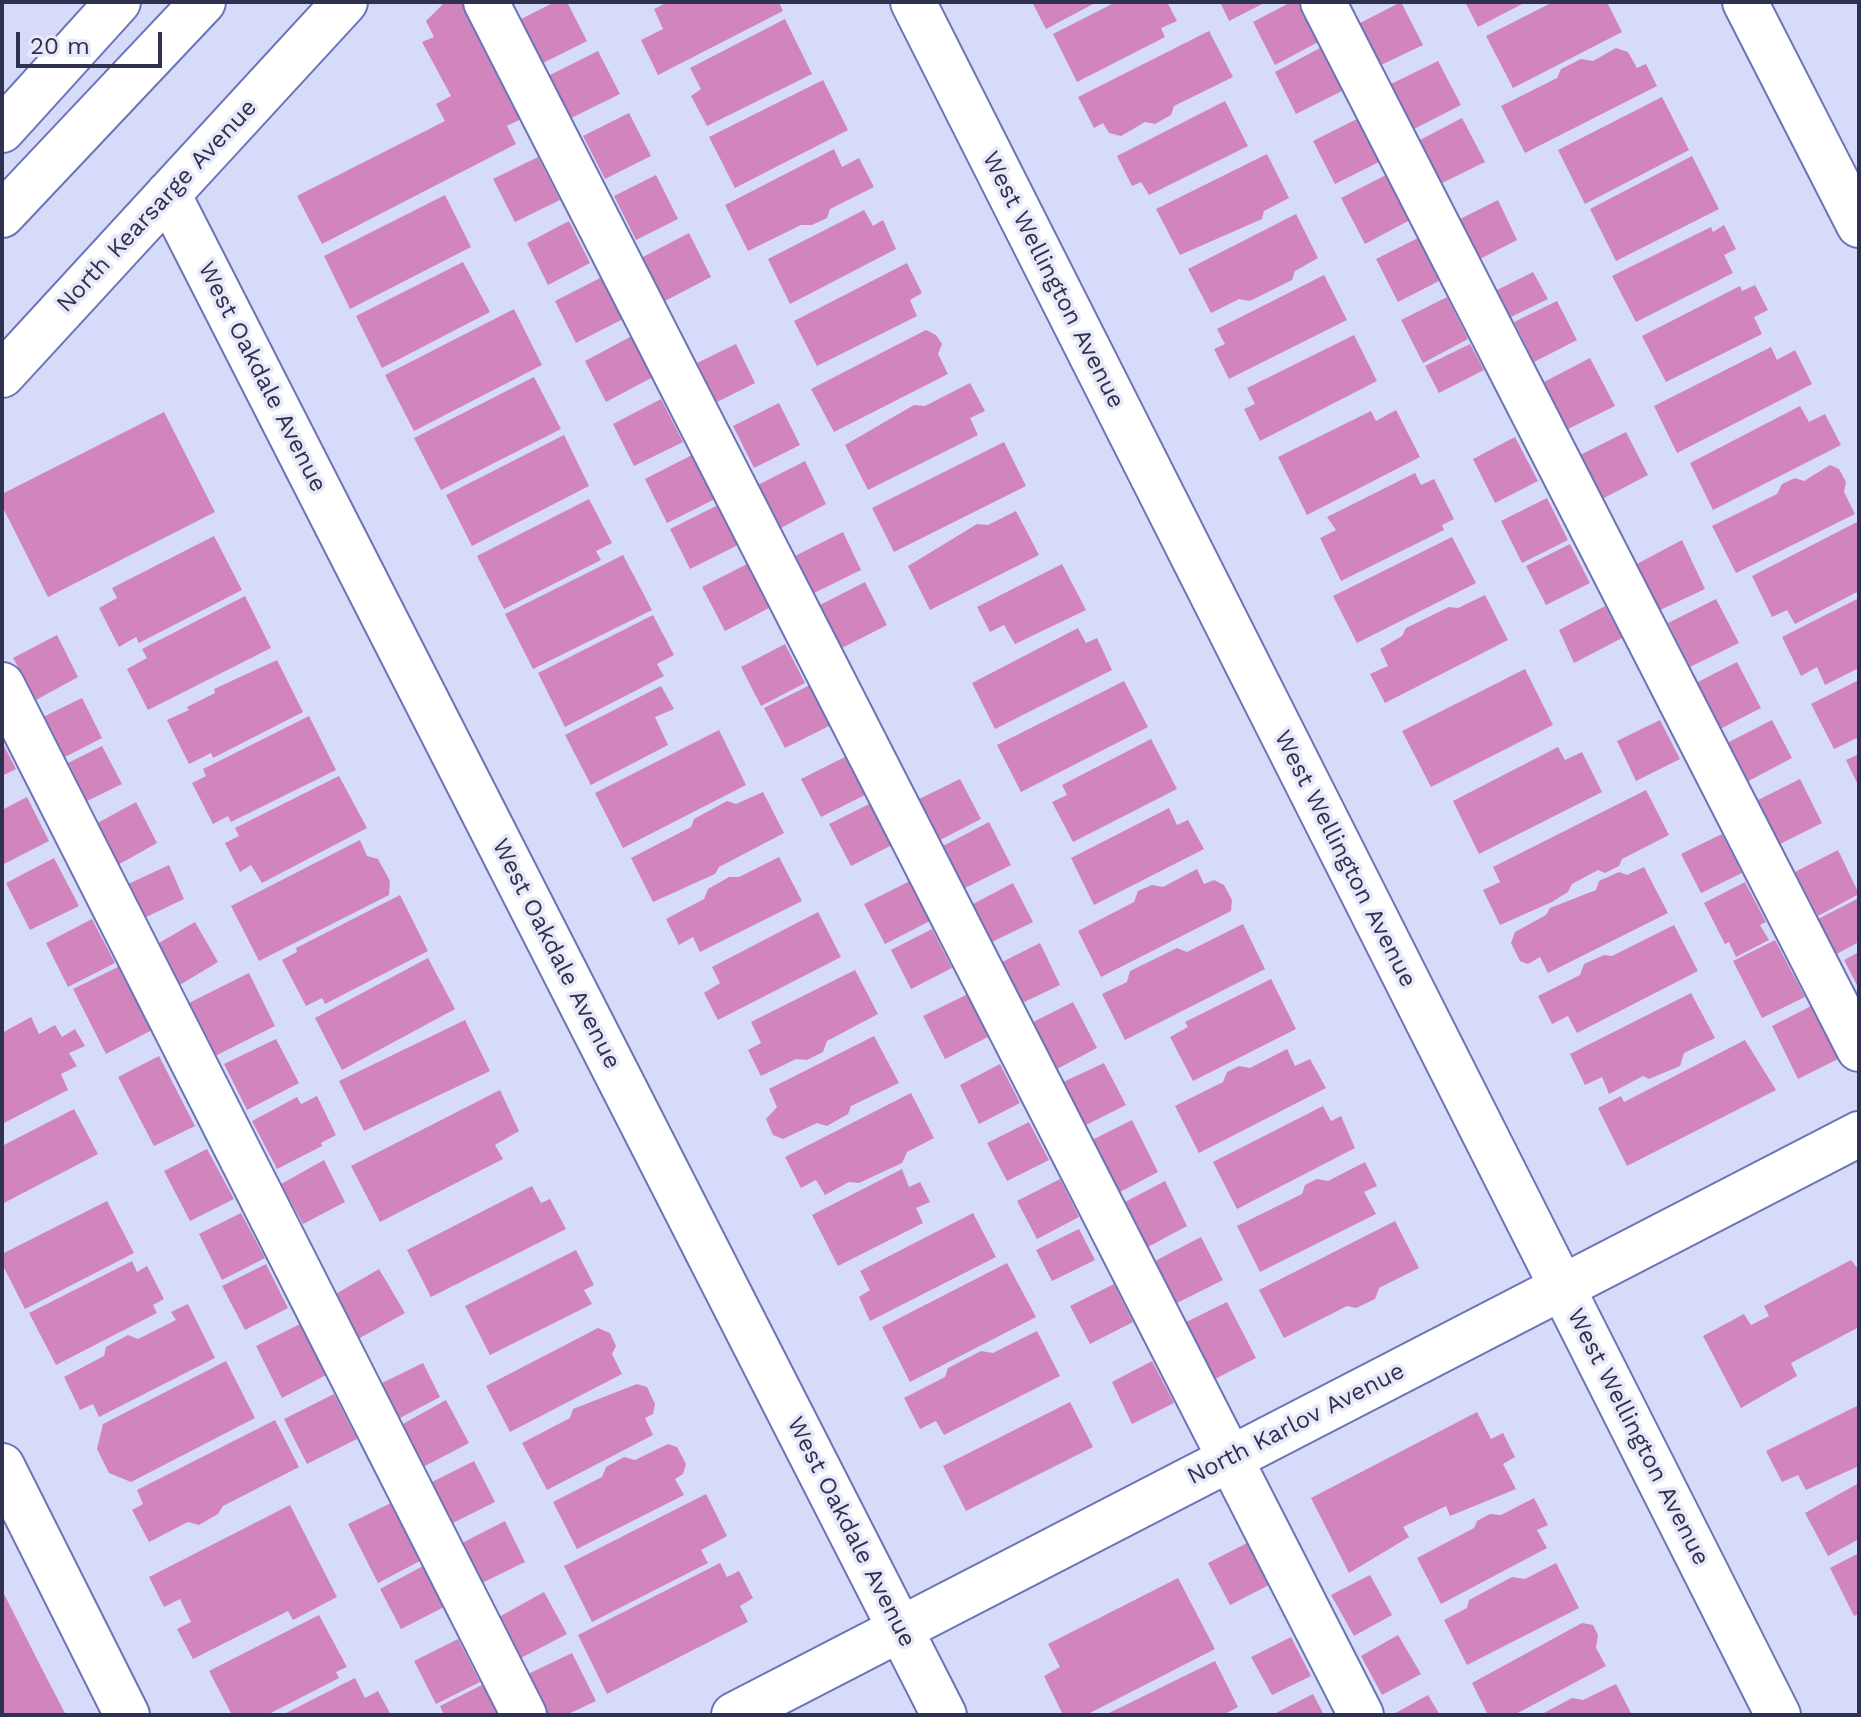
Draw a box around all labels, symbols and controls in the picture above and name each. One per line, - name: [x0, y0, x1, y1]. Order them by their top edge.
- scale bar: [20, 16, 166, 66]
- text: 20 m: [30, 32, 90, 60]
- street label: North Kearsarge Avenue: [51, 94, 263, 318]
- street label: West Wellington Avenue: [976, 147, 1130, 413]
- street label: West Oakdale Avenue: [191, 257, 333, 497]
- street label: West Wellington Avenue: [1268, 726, 1422, 992]
- street label: West Oakdale Avenue: [485, 834, 627, 1074]
- street label: West Wellington Avenue: [1561, 1304, 1715, 1570]
- street label: North Karlov Avenue: [1183, 1357, 1409, 1491]
- street label: West Oakdale Avenue: [780, 1412, 922, 1652]

